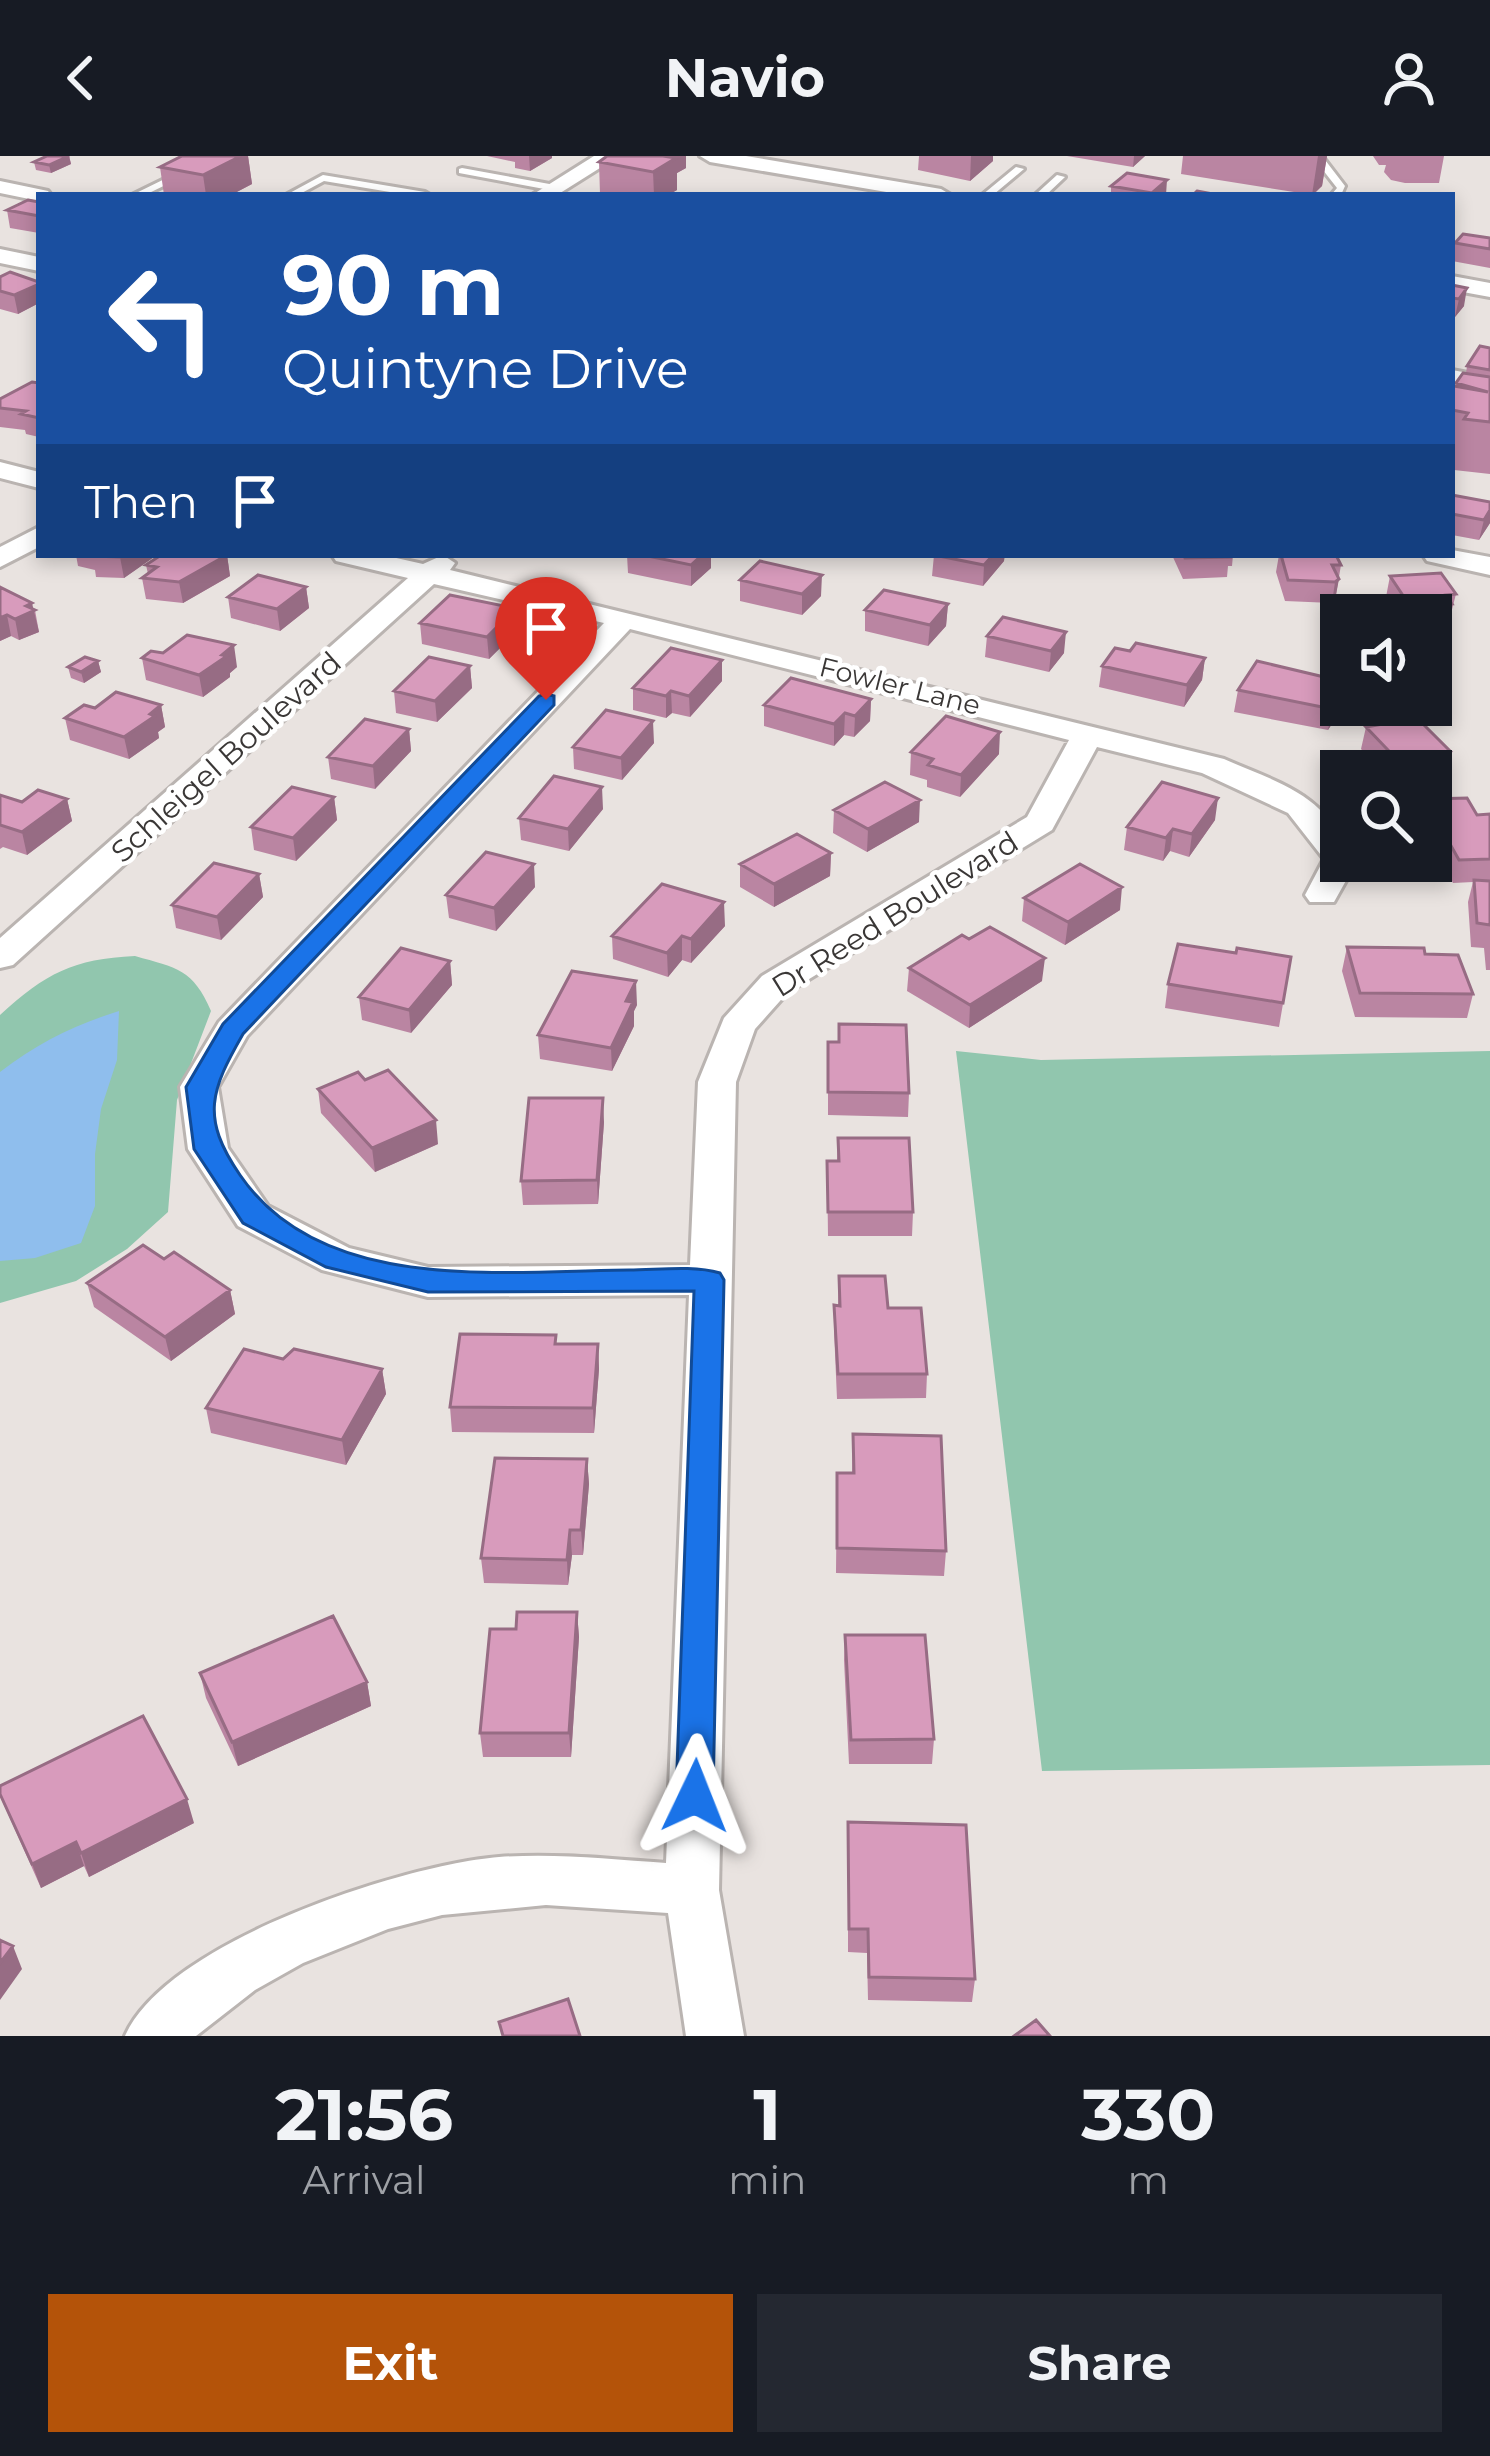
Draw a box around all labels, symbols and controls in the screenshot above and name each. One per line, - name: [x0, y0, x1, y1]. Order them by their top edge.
- icon: back: [48, 45, 114, 111]
- text: Navio: [665, 45, 825, 111]
- icon: person: [1376, 45, 1442, 111]
- text: 90 m: [282, 234, 504, 336]
- icon: left: [84, 240, 240, 396]
- text: Quintyne Drive: [282, 336, 689, 402]
- icon: arrive: [222, 468, 288, 534]
- text: Then: [84, 474, 198, 529]
- pin: [495, 577, 597, 700]
- map controls: [1320, 594, 1452, 882]
- button: sound: [1320, 594, 1452, 726]
- icon: arrive: [513, 595, 579, 661]
- street label: Schleigel Boulevard: [103, 644, 349, 870]
- street label: Fowler Lane: [816, 650, 984, 722]
- button: search: [1320, 750, 1452, 882]
- street label: Dr Reed Boulevard: [765, 823, 1025, 1005]
- position arrow: [632, 1733, 758, 1859]
- text: 21:56: [275, 2070, 453, 2158]
- text: 1: [753, 2070, 781, 2158]
- text: 330: [1081, 2070, 1215, 2158]
- text: Arrival: [303, 2156, 426, 2204]
- text: min: [728, 2156, 806, 2204]
- text: m: [1127, 2156, 1169, 2204]
- button: Exit: [48, 2294, 733, 2432]
- button: Share: [757, 2294, 1442, 2432]

